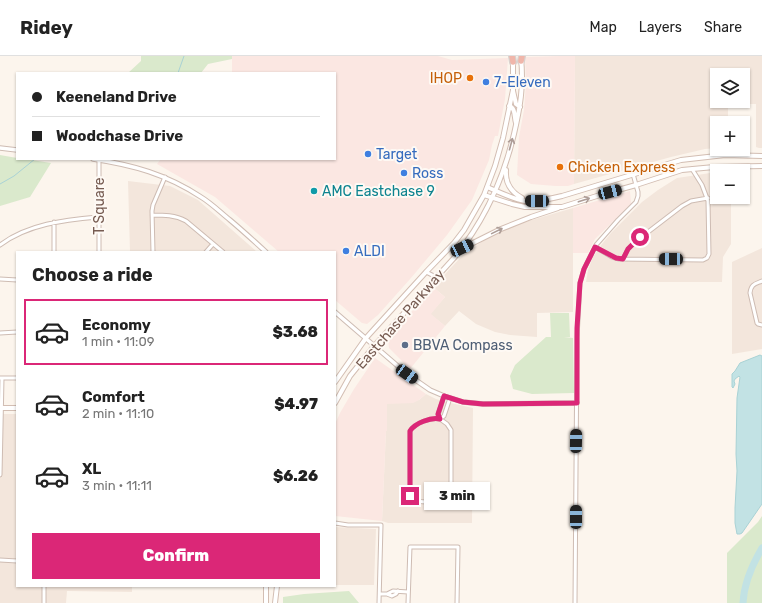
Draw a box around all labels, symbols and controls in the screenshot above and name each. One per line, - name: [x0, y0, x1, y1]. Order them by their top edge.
- text: Ridey: [20, 16, 73, 39]
- text: Map: [590, 19, 617, 36]
- text: Layers: [639, 19, 682, 36]
- text: Share: [704, 19, 742, 36]
- map controls: [710, 68, 750, 204]
- button: layers: [710, 68, 750, 108]
- place label: IHOP: [430, 70, 462, 87]
- marker: IHOP: [465, 73, 475, 83]
- place label: 7-Eleven: [494, 74, 551, 91]
- marker: 7-Eleven: [481, 77, 491, 87]
- text: Keeneland Drive: [56, 88, 177, 106]
- button: +: [710, 116, 750, 156]
- text: Woodchase Drive: [56, 127, 183, 145]
- one-way arrow: [508, 138, 516, 151]
- place label: Target: [376, 146, 418, 163]
- marker: Target: [363, 149, 373, 159]
- place label: Chicken Express: [568, 159, 675, 176]
- marker: Chicken Express: [555, 162, 565, 172]
- button: −: [710, 164, 750, 204]
- place label: Ross: [412, 165, 443, 182]
- marker: Ross: [399, 168, 409, 178]
- street label: T Square: [91, 177, 108, 235]
- place label: AMC Eastchase 9: [322, 183, 435, 200]
- car: [597, 183, 623, 201]
- marker: AMC Eastchase 9: [309, 186, 319, 196]
- car: [525, 195, 549, 207]
- one-way arrow: [577, 196, 590, 203]
- one-way arrow: [491, 227, 503, 234]
- route start: [631, 228, 649, 246]
- car: [449, 237, 475, 259]
- place label: ALDI: [354, 243, 385, 260]
- marker: ALDI: [341, 246, 351, 256]
- car: [659, 253, 683, 265]
- text: Choose a ride: [32, 264, 153, 286]
- street label: Eastchase Parkway: [352, 266, 449, 373]
- icon: car: [34, 314, 70, 350]
- text: Economy: [82, 316, 151, 334]
- text: $3.68: [272, 323, 318, 341]
- text: 1 min · 11:09: [82, 334, 154, 349]
- place label: BBVA Compass: [413, 337, 513, 354]
- marker: BBVA Compass: [400, 340, 410, 350]
- car: [394, 362, 420, 386]
- icon: car: [34, 386, 70, 422]
- text: Comfort: [82, 388, 145, 406]
- text: $4.97: [274, 395, 318, 413]
- text: 2 min · 11:10: [82, 406, 154, 421]
- car: [570, 429, 582, 453]
- icon: car: [34, 458, 70, 494]
- text: XL: [82, 460, 101, 478]
- text: $6.26: [273, 467, 318, 485]
- text: 3 min · 11:11: [82, 478, 152, 493]
- callout: 3 min: [424, 482, 490, 510]
- route end: [401, 487, 419, 505]
- text: 3 min: [439, 488, 475, 503]
- car: [570, 505, 582, 529]
- button: Confirm: [32, 533, 320, 579]

